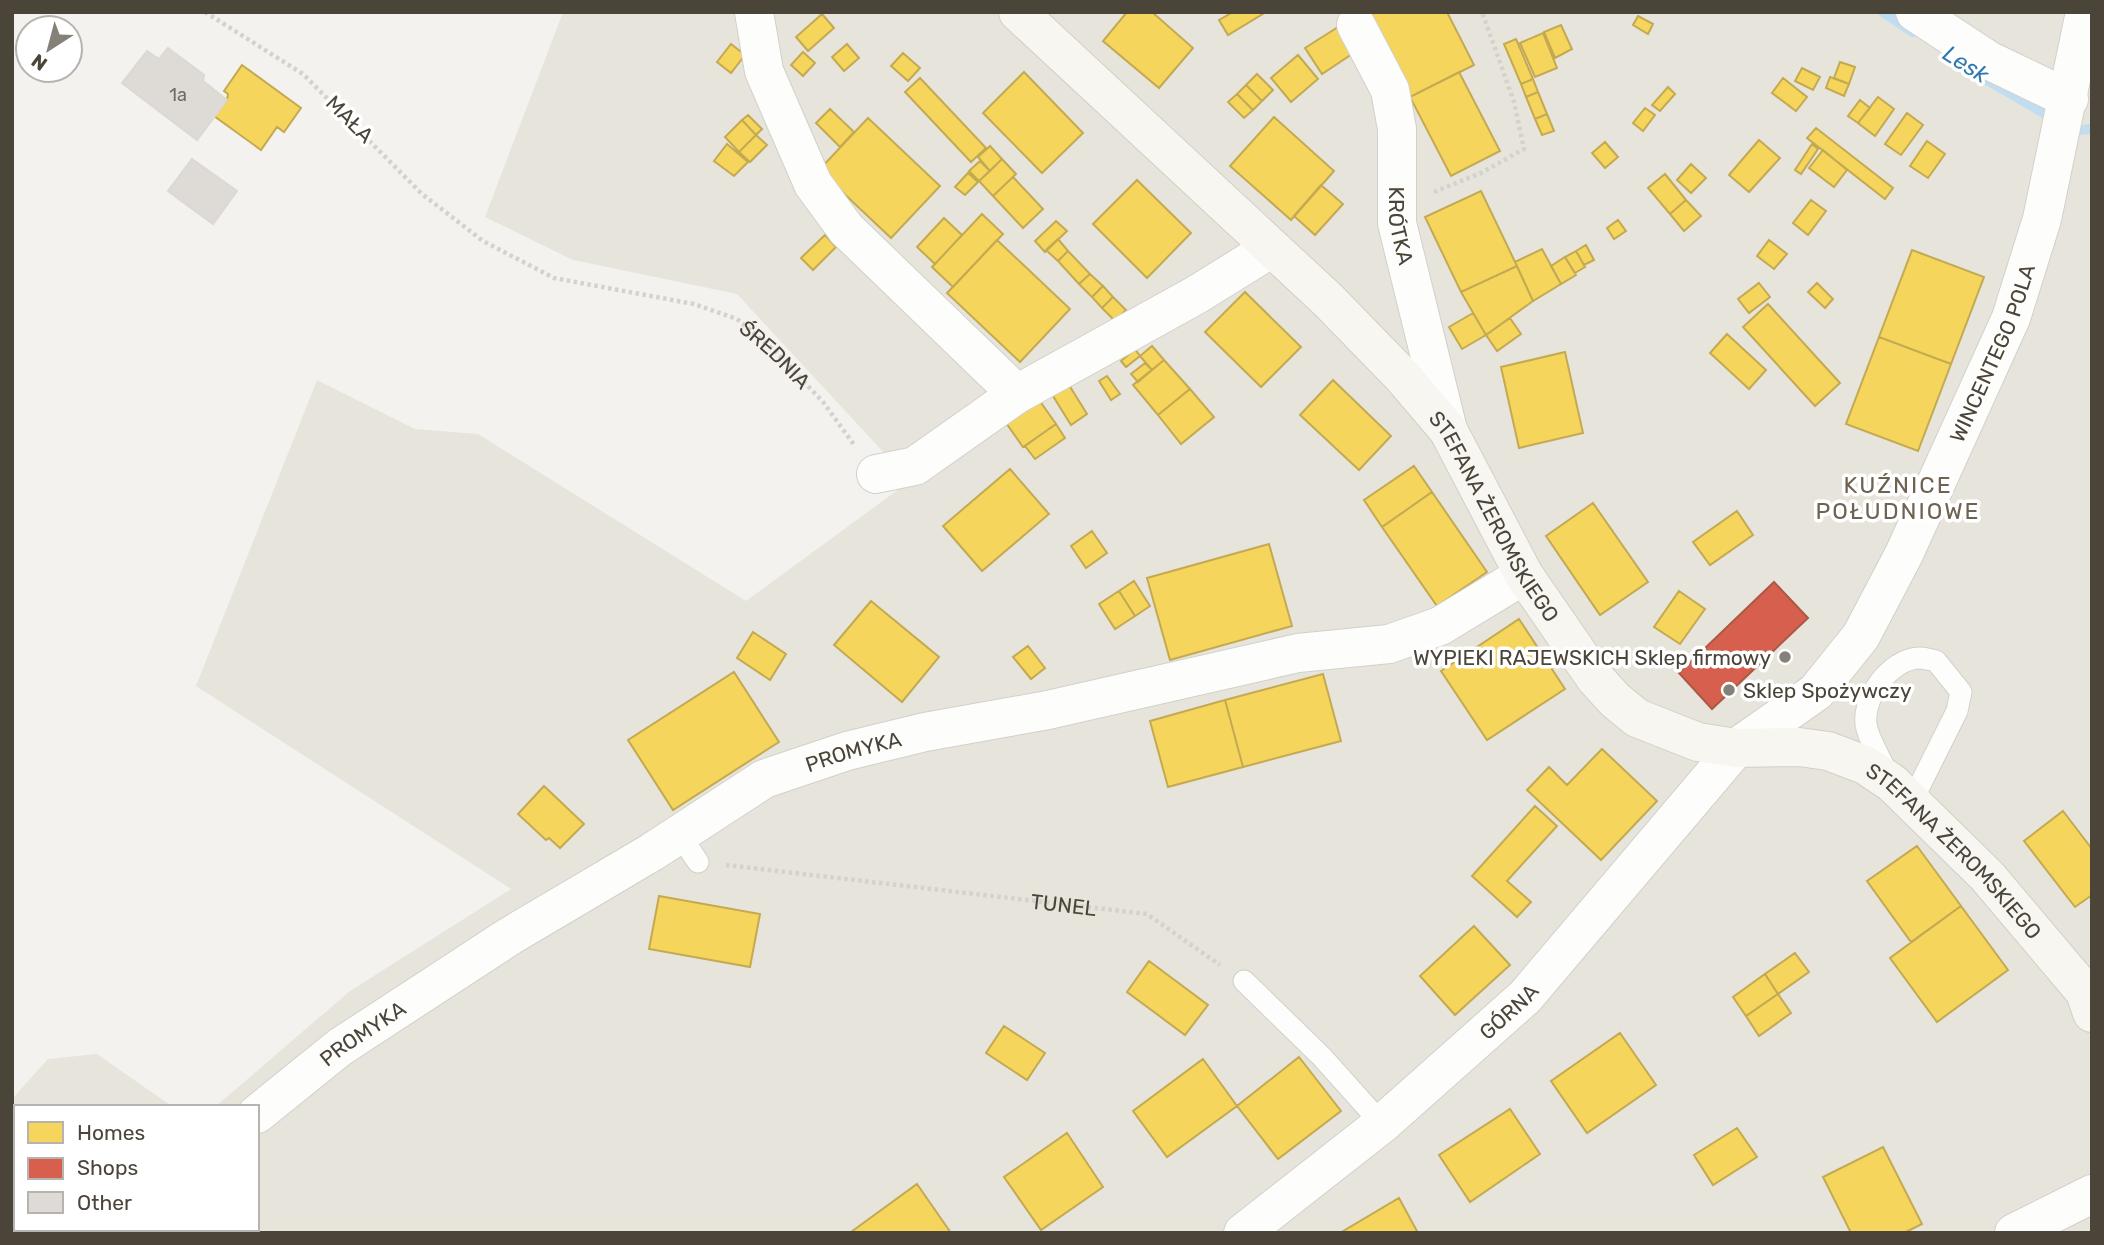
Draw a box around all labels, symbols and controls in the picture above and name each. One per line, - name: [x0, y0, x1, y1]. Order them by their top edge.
- north arrow: [14, 14, 84, 84]
- water label: Lesk: [1938, 39, 1995, 89]
- text: N: [27, 49, 52, 76]
- house number: 1a: [169, 84, 187, 106]
- street label: MAŁA: [321, 90, 379, 148]
- street label: KRÓTKA: [1385, 186, 1419, 267]
- street label: WINCENTEGO POLA: [1944, 261, 2040, 446]
- street label: ŚREDNIA: [735, 314, 816, 393]
- street label: STEFANA ŻEROMSKIEGO: [1424, 405, 1565, 626]
- district label: KUŹNICE POŁUDNIOWE: [1815, 471, 1981, 525]
- place label: WYPIEKI RAJEWSKICH Sklep firmowy: [1413, 645, 1771, 670]
- marker: WYPIEKI RAJEWSKICH Sklep firmowy: [1777, 649, 1793, 665]
- place label: Sklep Spożywczy: [1743, 678, 1912, 703]
- marker: Sklep Spożywczy: [1721, 682, 1737, 698]
- street label: PROMYKA: [802, 726, 904, 777]
- street label: STEFANA ŻEROMSKIEGO: [1862, 757, 2047, 944]
- street label: TUNEL: [1029, 888, 1098, 921]
- street label: GÓRNA: [1474, 979, 1543, 1044]
- street label: PROMYKA: [314, 995, 410, 1071]
- legend: [14, 1105, 259, 1231]
- text: Homes: [77, 1120, 145, 1145]
- text: Shops: [77, 1155, 138, 1180]
- text: Other: [77, 1190, 132, 1215]

